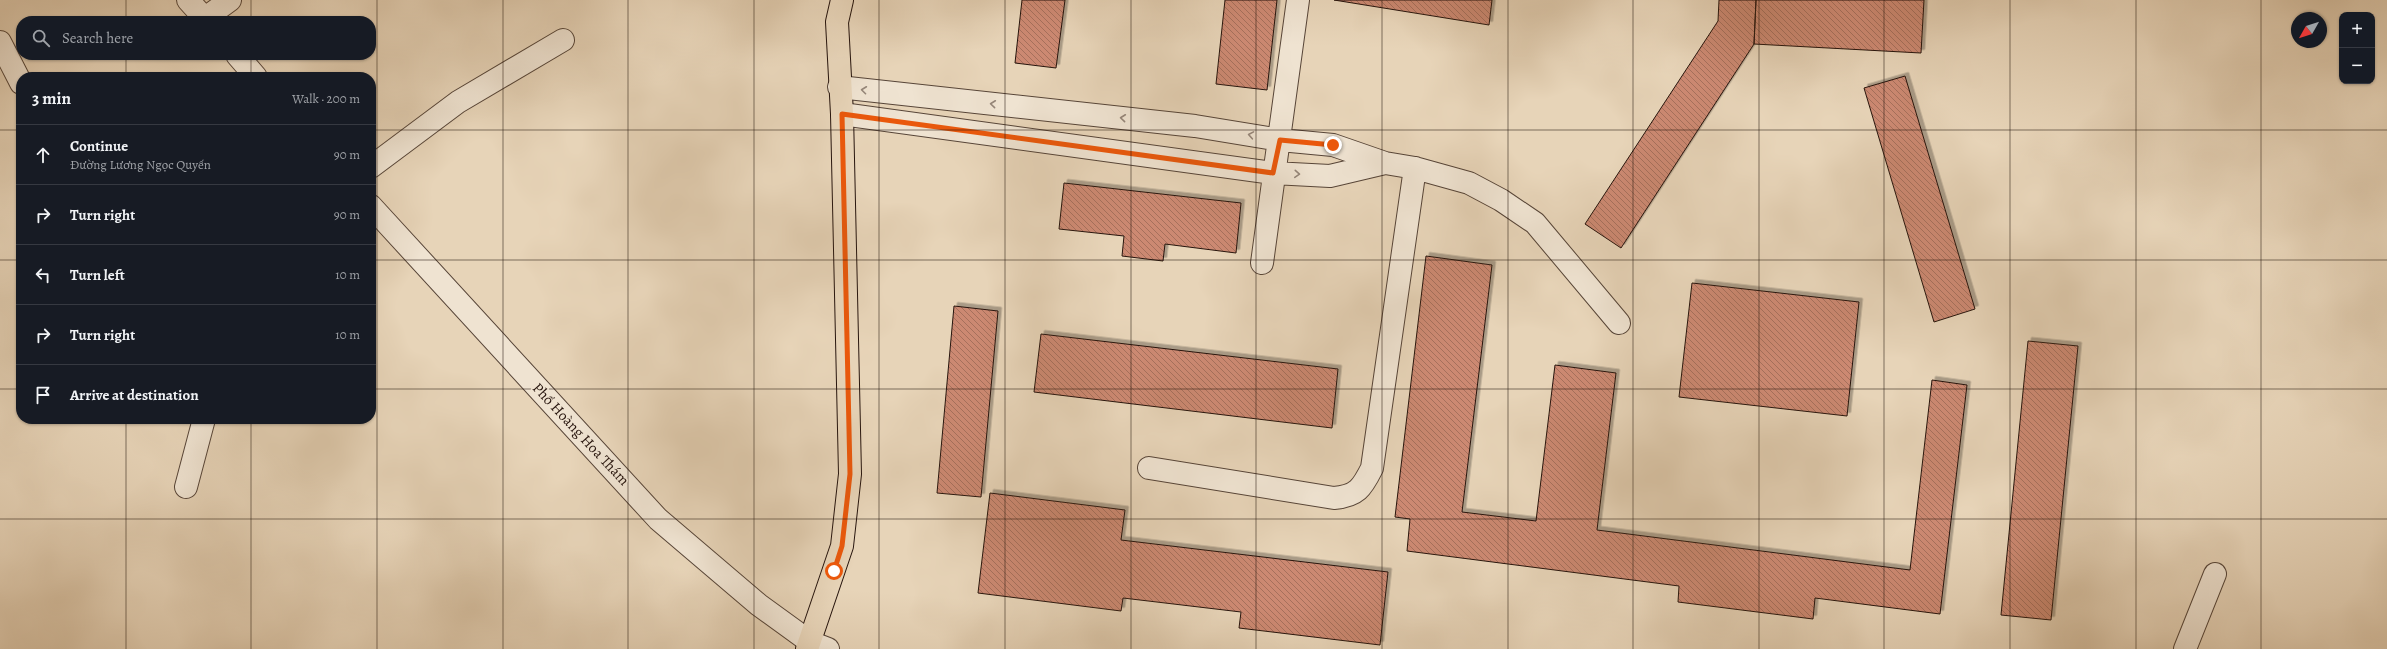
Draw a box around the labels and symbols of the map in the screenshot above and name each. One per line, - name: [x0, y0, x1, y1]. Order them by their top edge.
- north arrow: [2291, 12, 2327, 48]
- one-way arrow: [861, 86, 867, 95]
- one-way arrow: [990, 100, 997, 109]
- one-way arrow: [1120, 114, 1126, 123]
- one-way arrow: [1248, 131, 1255, 140]
- route end: [1324, 136, 1342, 154]
- one-way arrow: [1294, 170, 1300, 179]
- street label: Phố Hoàng Hoa Thám: [528, 378, 634, 490]
- route start: [825, 562, 843, 580]

